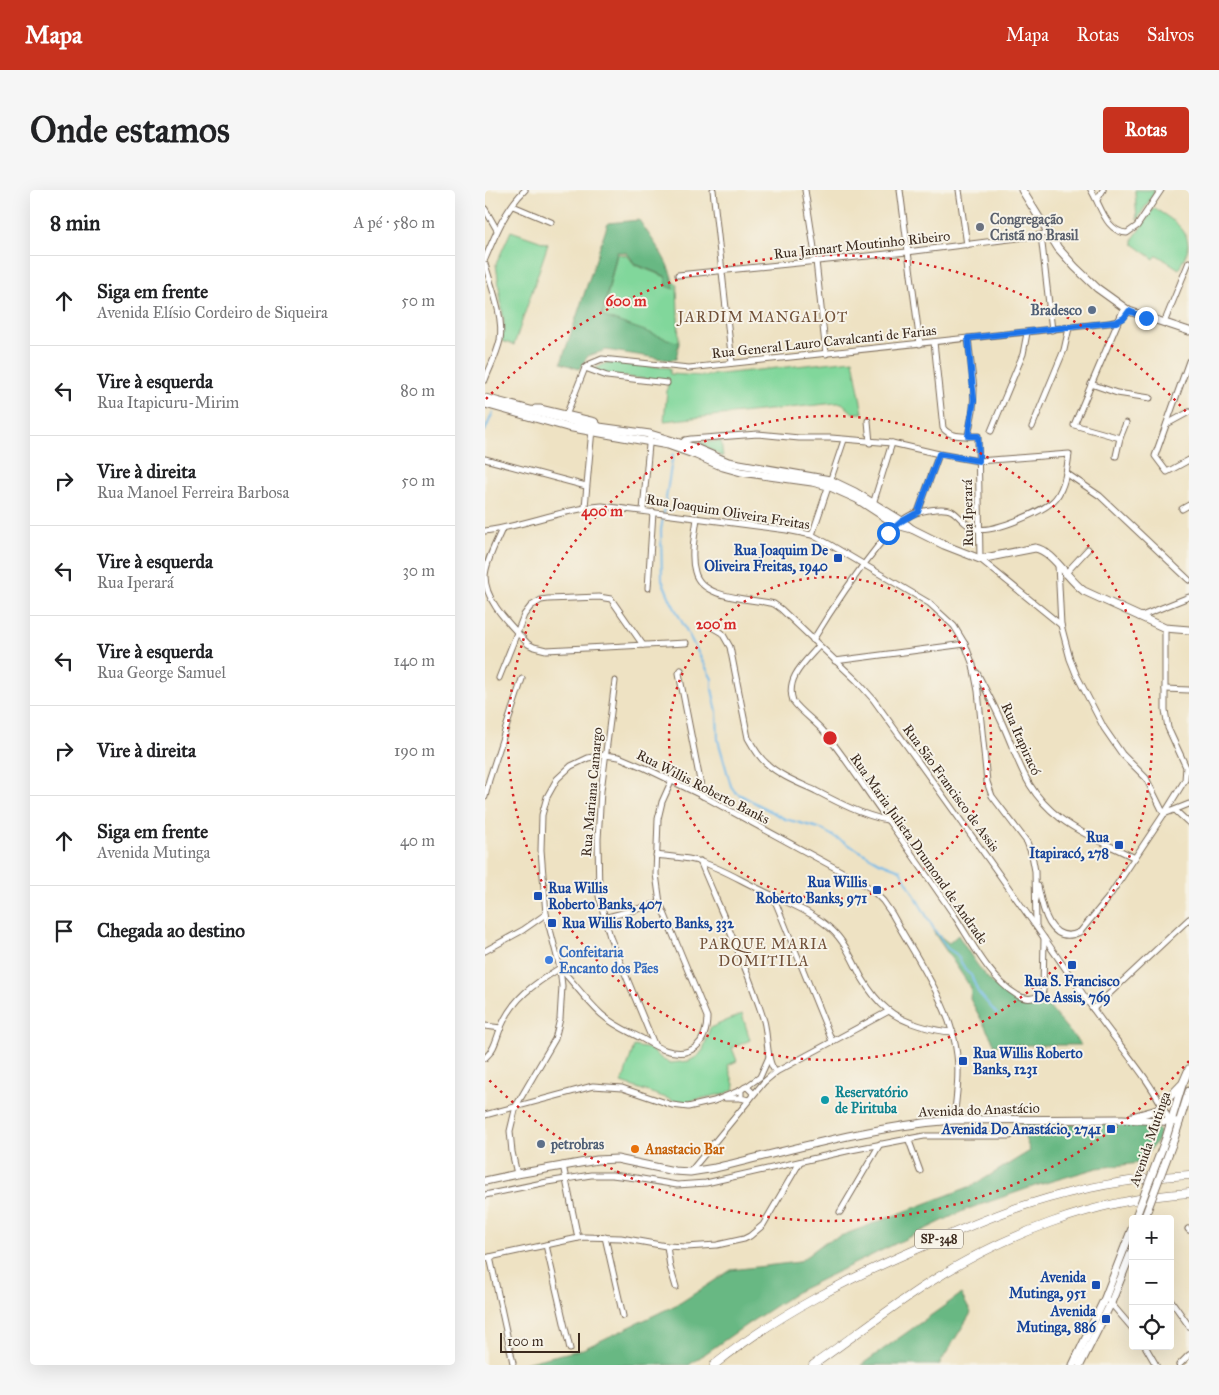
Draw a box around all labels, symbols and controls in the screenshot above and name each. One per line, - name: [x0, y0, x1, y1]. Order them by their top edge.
- text: Mapa: [25, 20, 82, 50]
- text: Mapa: [1006, 24, 1049, 46]
- text: Rotas: [1077, 24, 1119, 46]
- text: Salvos: [1147, 24, 1194, 46]
- button: Rotas: [1103, 107, 1189, 153]
- text: Onde estamos: [30, 109, 230, 152]
- text: 8 min: [50, 210, 100, 236]
- place label: Congregação Cristã no Brasil: [990, 211, 1080, 244]
- text: A pé · 580 m: [354, 213, 435, 232]
- marker: Congregação Cristã no Brasil: [974, 221, 986, 233]
- street label: Rua Jannart Moutinho Ribeiro: [773, 227, 951, 264]
- text: Siga em frente: [97, 280, 208, 303]
- icon: ahead: [50, 287, 78, 315]
- text: 50 m: [401, 291, 435, 310]
- text: 600 m: [606, 292, 647, 310]
- place label: Bradesco: [1031, 302, 1082, 319]
- text: Avenida Elísio Cordeiro de Siqueira: [97, 303, 328, 322]
- marker: Bradesco: [1086, 304, 1098, 316]
- route end: [1135, 307, 1158, 330]
- district label: JARDIM MANGALOT: [676, 308, 848, 327]
- street label: Rua General Lauro Cavalcanti de Farias: [711, 322, 937, 362]
- text: Vire à esquerda: [97, 370, 213, 393]
- icon: left: [50, 377, 78, 405]
- text: 80 m: [400, 381, 435, 400]
- text: Rua Itapicuru-Mirim: [97, 393, 239, 412]
- text: Vire à direita: [97, 460, 196, 483]
- icon: right: [50, 467, 78, 495]
- text: 50 m: [401, 471, 435, 490]
- street label: Rua Iperará: [959, 479, 977, 547]
- text: Rua Manoel Ferreira Barbosa: [97, 483, 289, 502]
- street label: Rua Joaquim Oliveira Freitas: [645, 491, 811, 534]
- text: 400 m: [581, 502, 623, 521]
- route start: [877, 522, 900, 545]
- place label: Rua Joaquim De Oliveira Freitas, 1940: [704, 542, 828, 576]
- text: Vire à esquerda: [97, 550, 213, 573]
- marker: Rua Joaquim De Oliveira Freitas, 1940: [832, 552, 844, 564]
- icon: left: [50, 557, 78, 585]
- text: 30 m: [402, 561, 435, 580]
- text: Rua Iperará: [97, 573, 174, 592]
- text: 200 m: [696, 615, 737, 633]
- text: Vire à esquerda: [97, 640, 213, 663]
- icon: left: [50, 647, 78, 675]
- text: 140 m: [394, 651, 435, 670]
- text: Rua George Samuel: [97, 663, 226, 682]
- street label: Rua Itapiracó: [997, 700, 1045, 778]
- street label: Rua São Francisco de Assis: [899, 721, 1003, 855]
- street label: Rua Mariana Camargo: [578, 726, 606, 858]
- centre of rings: [821, 729, 839, 747]
- icon: right: [50, 737, 78, 765]
- text: Vire à direita: [97, 739, 196, 762]
- text: 190 m: [394, 741, 435, 760]
- street label: Rua Willis Roberto Banks: [634, 746, 772, 828]
- street label: Rua Maria Julieta Drumond de Andrade: [846, 750, 992, 948]
- text: Siga em frente: [97, 820, 208, 843]
- icon: ahead: [50, 827, 78, 855]
- place label: Rua Itapiracó, 278: [1029, 829, 1110, 863]
- text: 40 m: [400, 831, 435, 850]
- marker: Rua Itapiracó, 278: [1113, 839, 1125, 851]
- text: Avenida Mutinga: [97, 843, 210, 862]
- place label: Rua Willis Roberto Banks, 971: [756, 874, 867, 908]
- place label: Rua Willis Roberto Banks, 407: [548, 880, 663, 914]
- marker: Rua Willis Roberto Banks, 971: [871, 884, 883, 896]
- marker: Rua Willis Roberto Banks, 407: [532, 890, 544, 902]
- place label: Rua Willis Roberto Banks, 332: [562, 915, 735, 933]
- icon: arrive: [50, 917, 78, 945]
- marker: Rua Willis Roberto Banks, 332: [546, 917, 558, 929]
- text: Chegada ao destino: [97, 919, 245, 942]
- district label: PARQUE MARIA DOMITILA: [699, 935, 829, 970]
- place label: Confeitaria Encanto dos Pães: [559, 944, 658, 977]
- marker: Confeitaria Encanto dos Pães: [543, 954, 555, 966]
- marker: Rua S. Francisco De Assis, 769: [1066, 959, 1078, 971]
- place label: Rua S. Francisco De Assis, 769: [1024, 973, 1120, 1007]
- place label: Rua Willis Roberto Banks, 1231: [973, 1045, 1083, 1079]
- marker: Rua Willis Roberto Banks, 1231: [957, 1055, 969, 1067]
- place label: Reservatório de Pirituba: [835, 1084, 908, 1117]
- street label: Avenida Mutinga: [1125, 1089, 1174, 1190]
- marker: Reservatório de Pirituba: [819, 1094, 831, 1106]
- street label: Avenida do Anastácio: [917, 1099, 1040, 1121]
- place label: Avenida Do Anastácio, 2741: [941, 1121, 1101, 1139]
- marker: Avenida Do Anastácio, 2741: [1105, 1123, 1117, 1135]
- place label: petrobras: [550, 1136, 604, 1154]
- marker: petrobras: [535, 1138, 547, 1150]
- place label: Anastacio Bar: [644, 1141, 725, 1158]
- marker: Anastacio Bar: [629, 1143, 641, 1155]
- map controls: [1129, 1215, 1174, 1350]
- button: +: [1129, 1215, 1174, 1260]
- road number: SP-348: [915, 1230, 963, 1248]
- button: −: [1129, 1260, 1174, 1305]
- place label: Avenida Mutinga, 951: [1009, 1269, 1087, 1303]
- marker: Avenida Mutinga, 951: [1090, 1279, 1102, 1291]
- place label: Avenida Mutinga, 886: [1016, 1303, 1097, 1337]
- button: locate: [1129, 1305, 1174, 1350]
- marker: Avenida Mutinga, 886: [1100, 1313, 1112, 1325]
- scale bar: [500, 1330, 580, 1353]
- text: 100 m: [507, 1333, 544, 1350]

